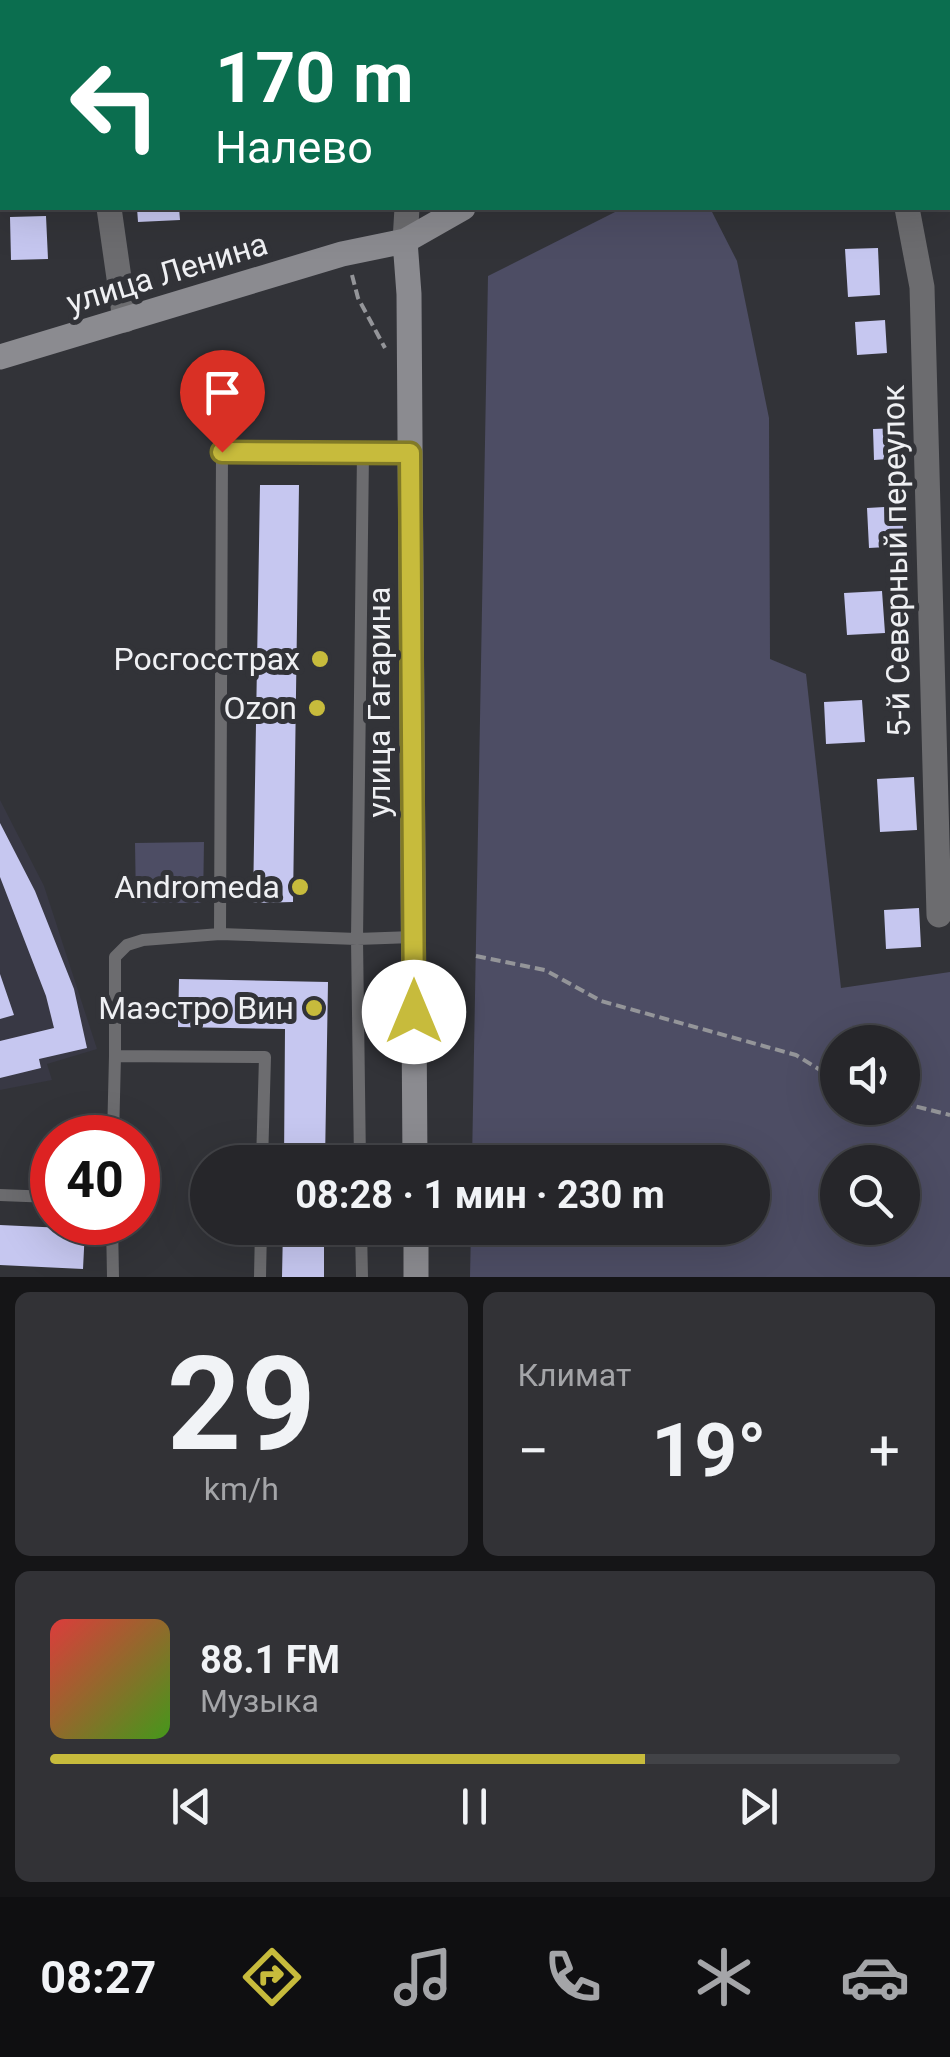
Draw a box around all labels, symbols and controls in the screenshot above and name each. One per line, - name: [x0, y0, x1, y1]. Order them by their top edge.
- text: 170 m: [215, 37, 414, 119]
- icon: left: [50, 40, 180, 170]
- text: Налево: [215, 121, 373, 174]
- street label: улица Ленина: [62, 224, 272, 322]
- pin: [180, 350, 265, 453]
- icon: arrive: [195, 365, 250, 420]
- street label: 5-й Северный переулок: [874, 384, 918, 738]
- street label: улица Гагарина: [360, 587, 398, 817]
- place label: Росгосстрах: [114, 640, 300, 678]
- marker: Росгосстрах: [309, 648, 331, 670]
- place label: Ozon: [223, 689, 297, 727]
- marker: Ozon: [306, 697, 328, 719]
- place label: Andromeda: [114, 868, 280, 906]
- marker: Andromeda: [289, 876, 311, 898]
- position arrow: [362, 960, 466, 1064]
- place label: Маэстро Вин: [98, 989, 294, 1027]
- marker: Маэстро Вин: [303, 997, 325, 1019]
- map controls: [820, 1025, 920, 1245]
- button: sound: [820, 1025, 920, 1125]
- speed limit sign: 40: [30, 1115, 160, 1245]
- button: search: [820, 1145, 920, 1245]
- text: 08:28 · 1 мин · 230 m: [295, 1173, 665, 1217]
- text: 29: [167, 1328, 316, 1481]
- text: Климат: [518, 1356, 631, 1394]
- text: 19°: [651, 1406, 767, 1494]
- text: −: [518, 1419, 549, 1483]
- text: +: [869, 1419, 900, 1483]
- text: km/h: [204, 1470, 279, 1508]
- text: 88.1 FM: [200, 1638, 340, 1682]
- text: Музыка: [200, 1682, 319, 1720]
- icon: previous: [164, 1779, 219, 1834]
- icon: pause: [447, 1779, 502, 1834]
- icon: next: [731, 1779, 786, 1834]
- icon: directions: [237, 1942, 307, 2012]
- icon: music: [388, 1942, 458, 2012]
- icon: phone: [538, 1942, 608, 2012]
- icon: climate: [689, 1942, 759, 2012]
- icon: car: [840, 1942, 910, 2012]
- text: 08:27: [40, 1951, 156, 2004]

